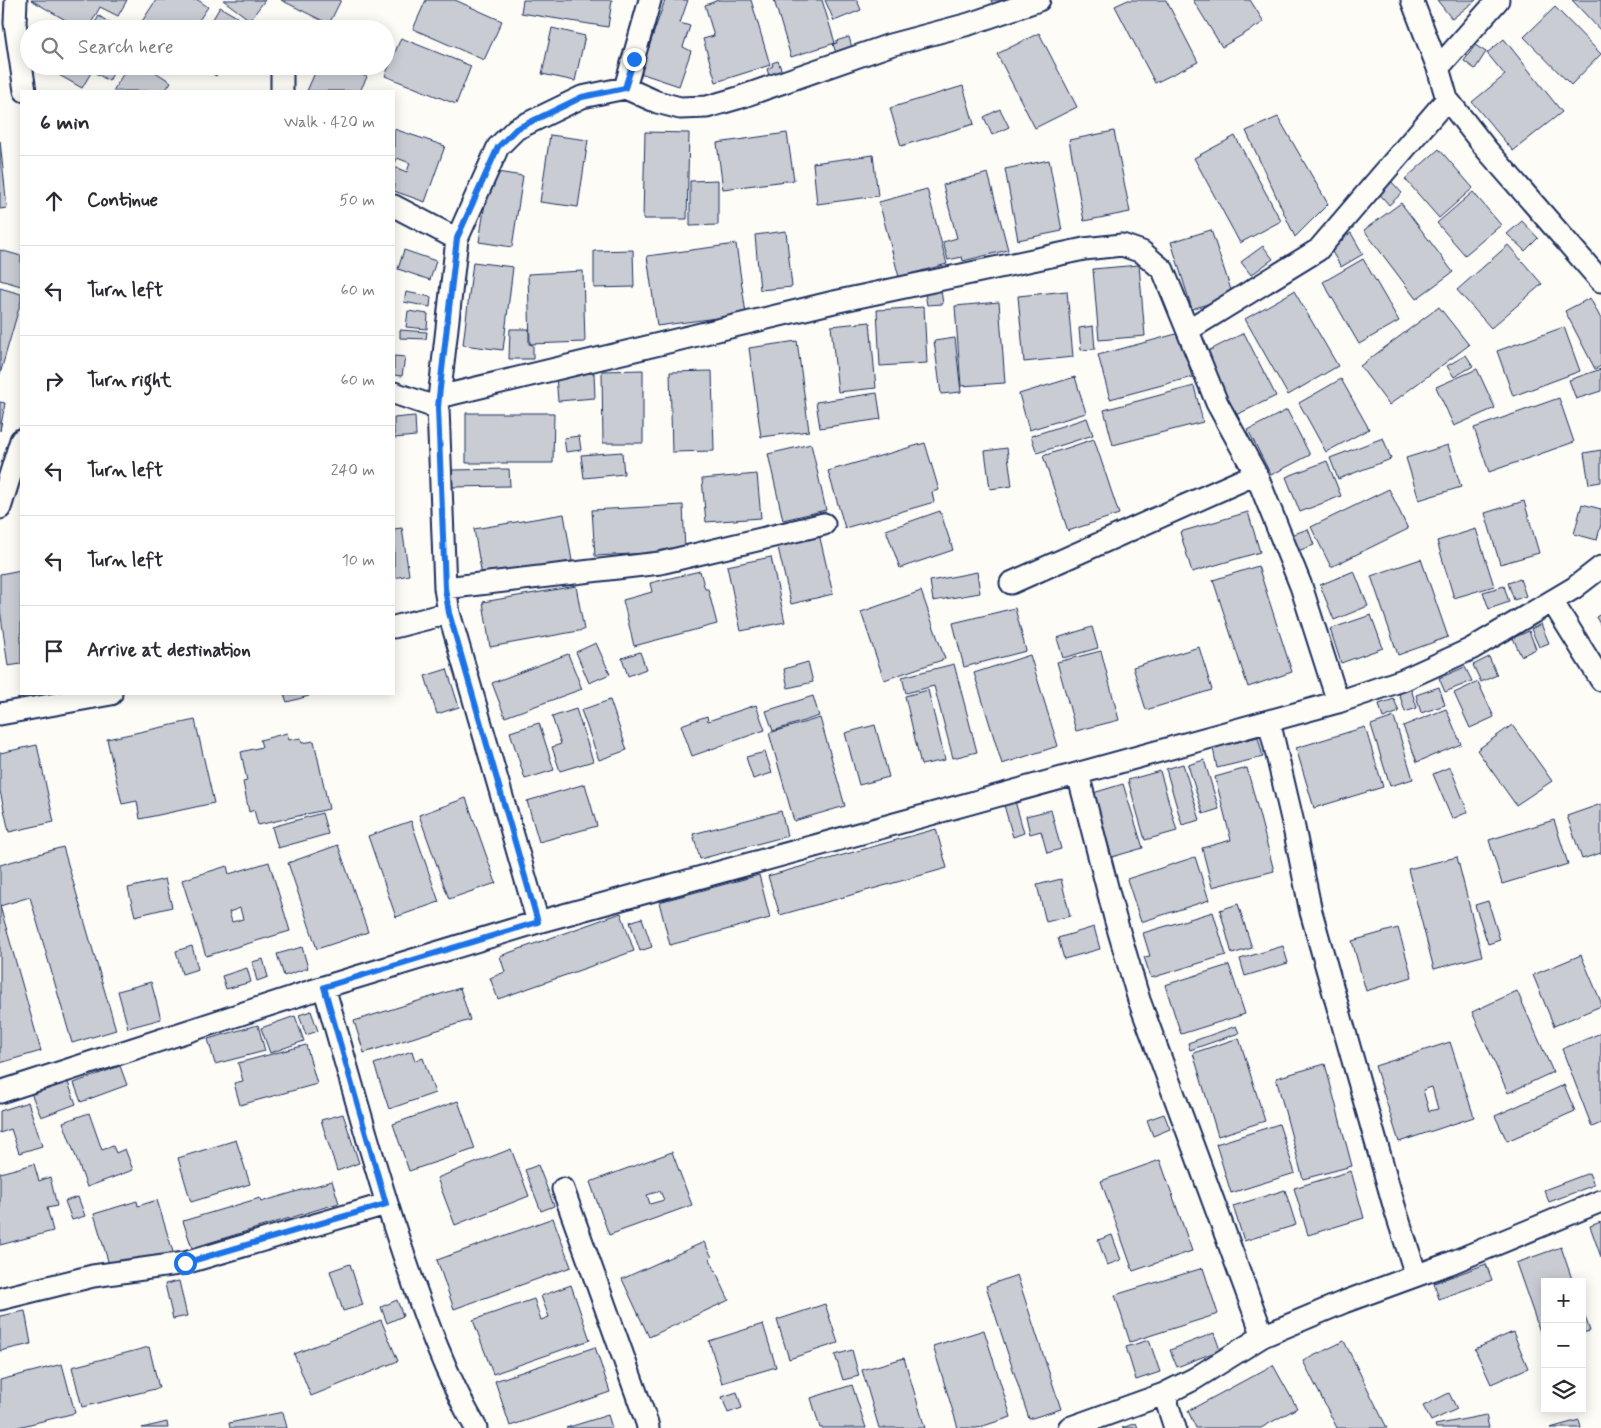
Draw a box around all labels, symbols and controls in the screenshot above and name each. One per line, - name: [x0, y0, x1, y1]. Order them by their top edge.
- search box: [20, 20, 395, 75]
- icon: search: [38, 34, 66, 62]
- text: Search here: [78, 35, 174, 60]
- route end: [623, 48, 646, 71]
- text: 6 min: [40, 109, 90, 137]
- text: Walk · 420 m: [284, 112, 375, 133]
- icon: ahead: [40, 187, 68, 215]
- text: Continue: [87, 188, 158, 213]
- text: 50 m: [339, 190, 375, 211]
- icon: left: [40, 277, 68, 305]
- text: Turn left: [87, 278, 163, 303]
- text: 60 m: [341, 280, 375, 301]
- icon: right: [40, 367, 68, 395]
- text: Turn right: [87, 368, 171, 393]
- text: 60 m: [341, 370, 375, 391]
- icon: left: [40, 457, 68, 485]
- text: Turn left: [87, 458, 163, 483]
- text: 240 m: [331, 460, 375, 481]
- icon: left: [40, 547, 68, 575]
- text: Turn left: [87, 548, 163, 573]
- text: 10 m: [342, 550, 375, 571]
- icon: arrive: [40, 637, 68, 665]
- text: Arrive at destination: [87, 638, 251, 663]
- route start: [174, 1252, 197, 1275]
- map controls: [1541, 1278, 1586, 1413]
- button: +: [1541, 1278, 1586, 1323]
- button: −: [1541, 1323, 1586, 1368]
- button: layers: [1541, 1368, 1586, 1413]

